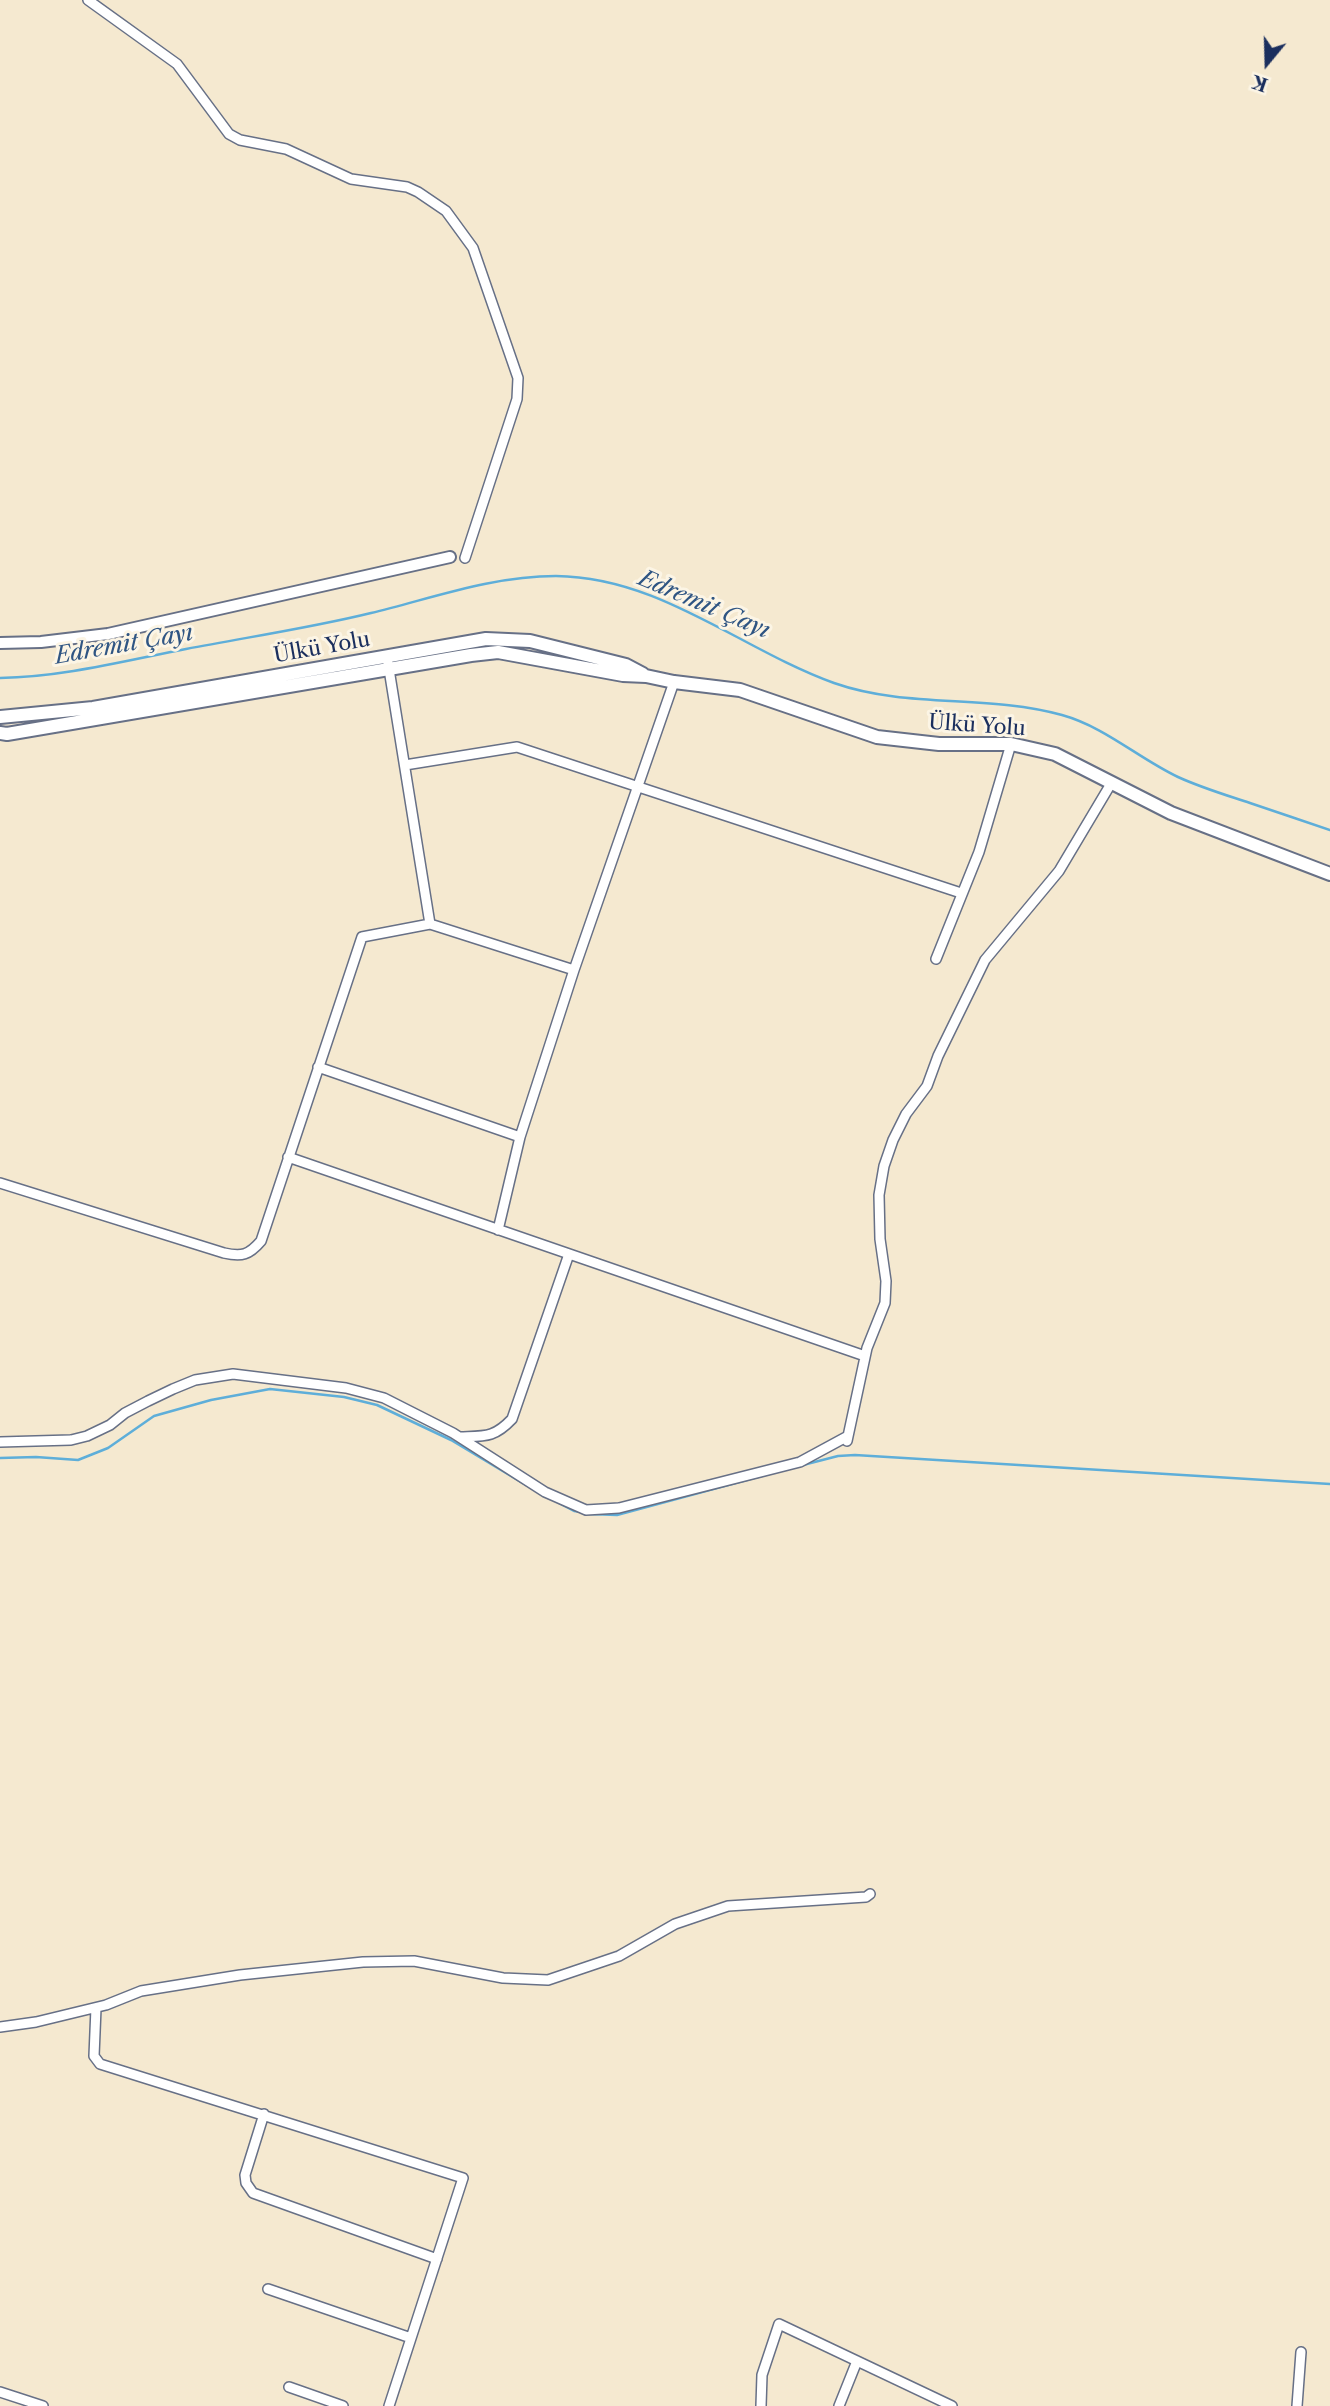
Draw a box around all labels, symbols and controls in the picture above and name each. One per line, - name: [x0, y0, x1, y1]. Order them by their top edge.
- north arrow: [1232, 28, 1302, 98]
- text: K: [1249, 70, 1271, 97]
- water label: Edremit Çayı: [634, 565, 774, 645]
- water label: Edremit Çayı: [53, 619, 195, 671]
- street label: Ülkü Yolu: [272, 627, 372, 669]
- street label: Ülkü Yolu: [928, 710, 1026, 742]

